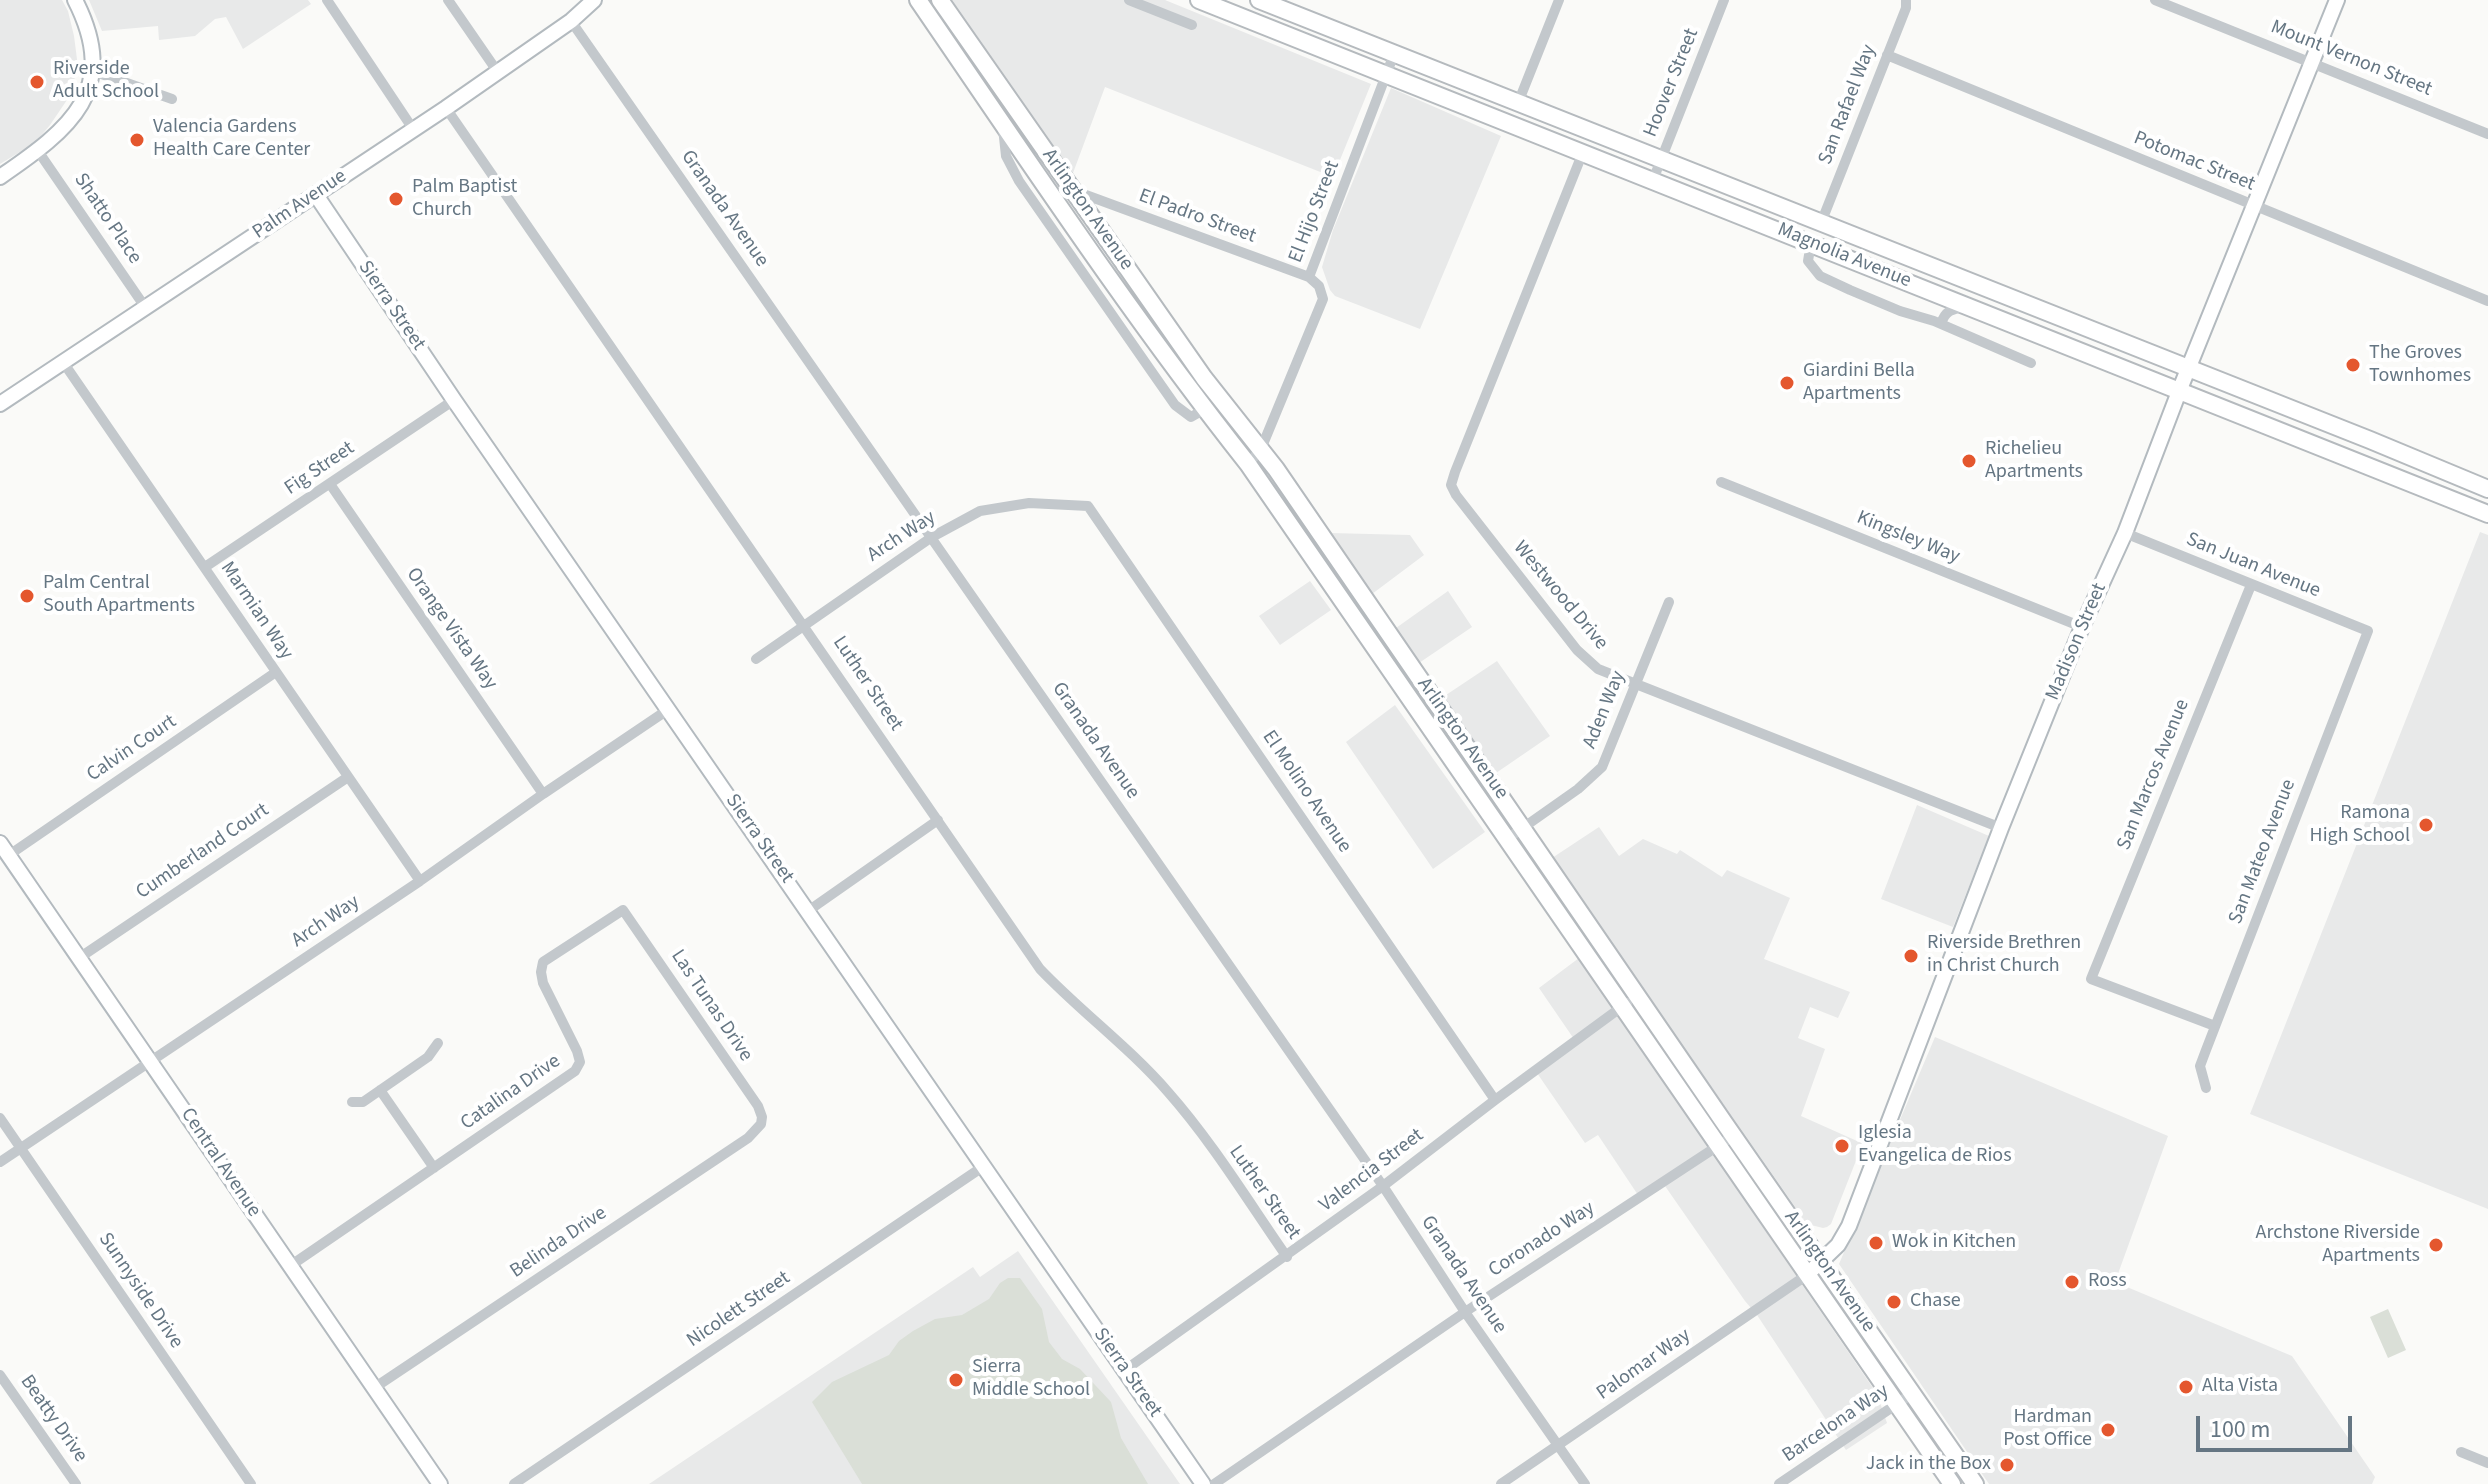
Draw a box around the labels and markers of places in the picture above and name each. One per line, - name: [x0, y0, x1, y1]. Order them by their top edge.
- place label: Riverside Adult School: [53, 58, 159, 105]
- marker: Riverside Adult School: [28, 73, 46, 91]
- place label: Valencia Gardens Health Care Center: [153, 116, 310, 163]
- marker: Valencia Gardens Health Care Center: [128, 131, 146, 149]
- place label: Palm Baptist Church: [412, 176, 517, 223]
- marker: Palm Baptist Church: [387, 190, 405, 208]
- place label: The Groves Townhomes: [2369, 342, 2471, 389]
- marker: The Groves Townhomes: [2344, 356, 2362, 374]
- place label: Giardini Bella Apartments: [1803, 360, 1915, 407]
- marker: Giardini Bella Apartments: [1778, 374, 1796, 392]
- place label: Richelieu Apartments: [1985, 438, 2083, 485]
- marker: Richelieu Apartments: [1960, 452, 1978, 470]
- place label: Palm Central South Apartments: [43, 572, 195, 619]
- marker: Palm Central South Apartments: [18, 587, 36, 605]
- place label: Ramona High School: [2310, 802, 2410, 849]
- marker: Ramona High School: [2417, 816, 2435, 834]
- place label: Riverside Brethren in Christ Church: [1927, 932, 2081, 979]
- marker: Riverside Brethren in Christ Church: [1902, 947, 1920, 965]
- place label: Iglesia Evangelica de Rios: [1858, 1122, 2012, 1169]
- marker: Iglesia Evangelica de Rios: [1833, 1137, 1851, 1155]
- place label: Archstone Riverside Apartments: [2256, 1222, 2420, 1269]
- place label: Wok in Kitchen: [1892, 1231, 2016, 1255]
- marker: Wok in Kitchen: [1867, 1234, 1885, 1252]
- marker: Archstone Riverside Apartments: [2427, 1236, 2445, 1254]
- place label: Ross: [2088, 1270, 2127, 1294]
- marker: Ross: [2063, 1273, 2081, 1291]
- place label: Chase: [1910, 1290, 1961, 1314]
- marker: Chase: [1885, 1293, 1903, 1311]
- place label: Sierra Middle School: [972, 1356, 1090, 1403]
- marker: Sierra Middle School: [947, 1371, 965, 1389]
- place label: Alta Vista: [2202, 1375, 2278, 1399]
- marker: Alta Vista: [2177, 1378, 2195, 1396]
- place label: Hardman Post Office: [2003, 1406, 2092, 1453]
- marker: Hardman Post Office: [2099, 1421, 2117, 1439]
- place label: Jack in the Box: [1866, 1453, 1991, 1477]
- marker: Jack in the Box: [1998, 1456, 2016, 1474]

